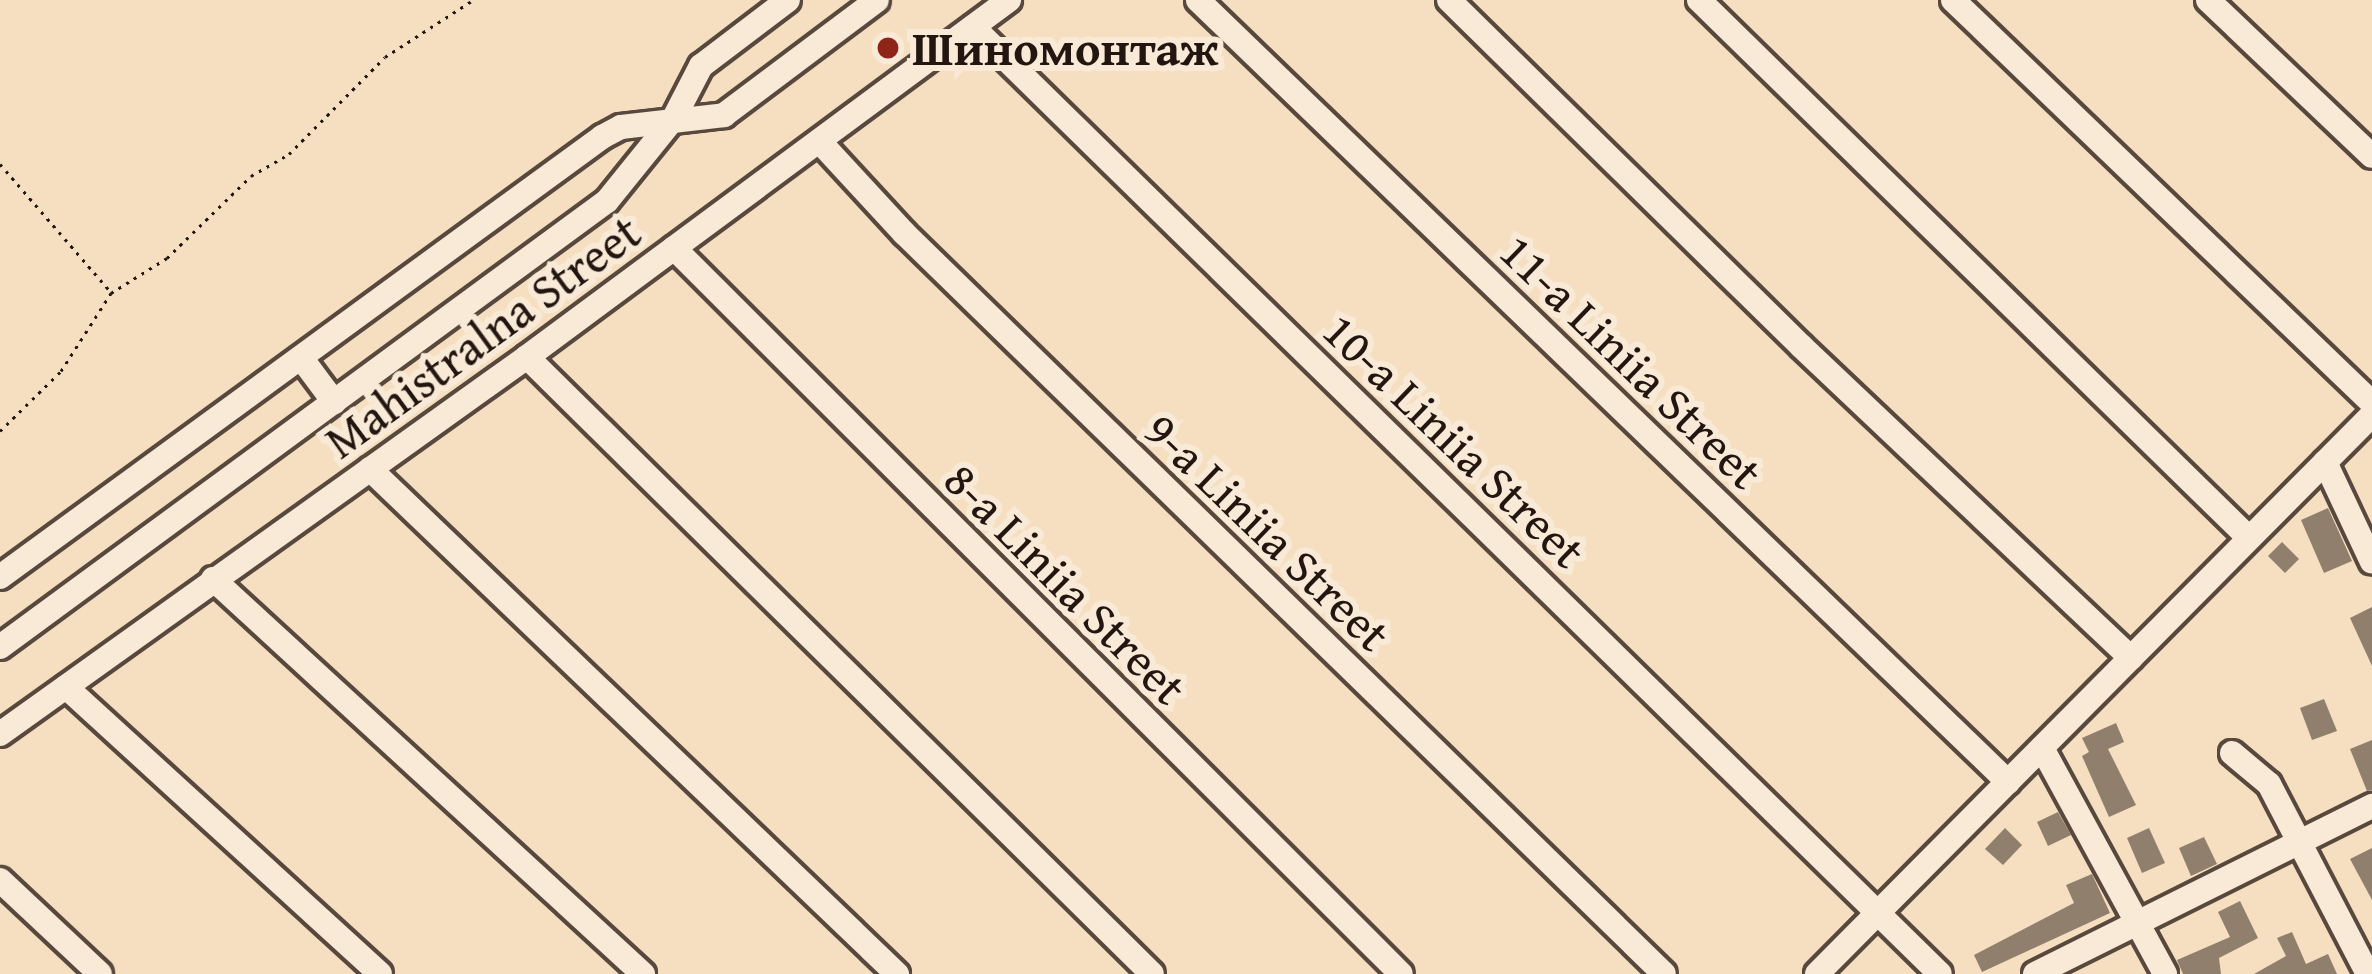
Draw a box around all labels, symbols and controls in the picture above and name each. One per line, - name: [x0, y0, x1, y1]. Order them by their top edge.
- place label: Шиномонтаж: [912, 19, 1218, 77]
- marker: Шиномонтаж: [875, 35, 901, 61]
- street label: Mahistralna Street: [313, 202, 651, 470]
- street label: 11-a Liniia Street: [1489, 222, 1775, 500]
- street label: 10-a Liniia Street: [1312, 301, 1598, 579]
- street label: 9-a Liniia Street: [1134, 400, 1402, 662]
- street label: 8-a Liniia Street: [933, 450, 1199, 716]

